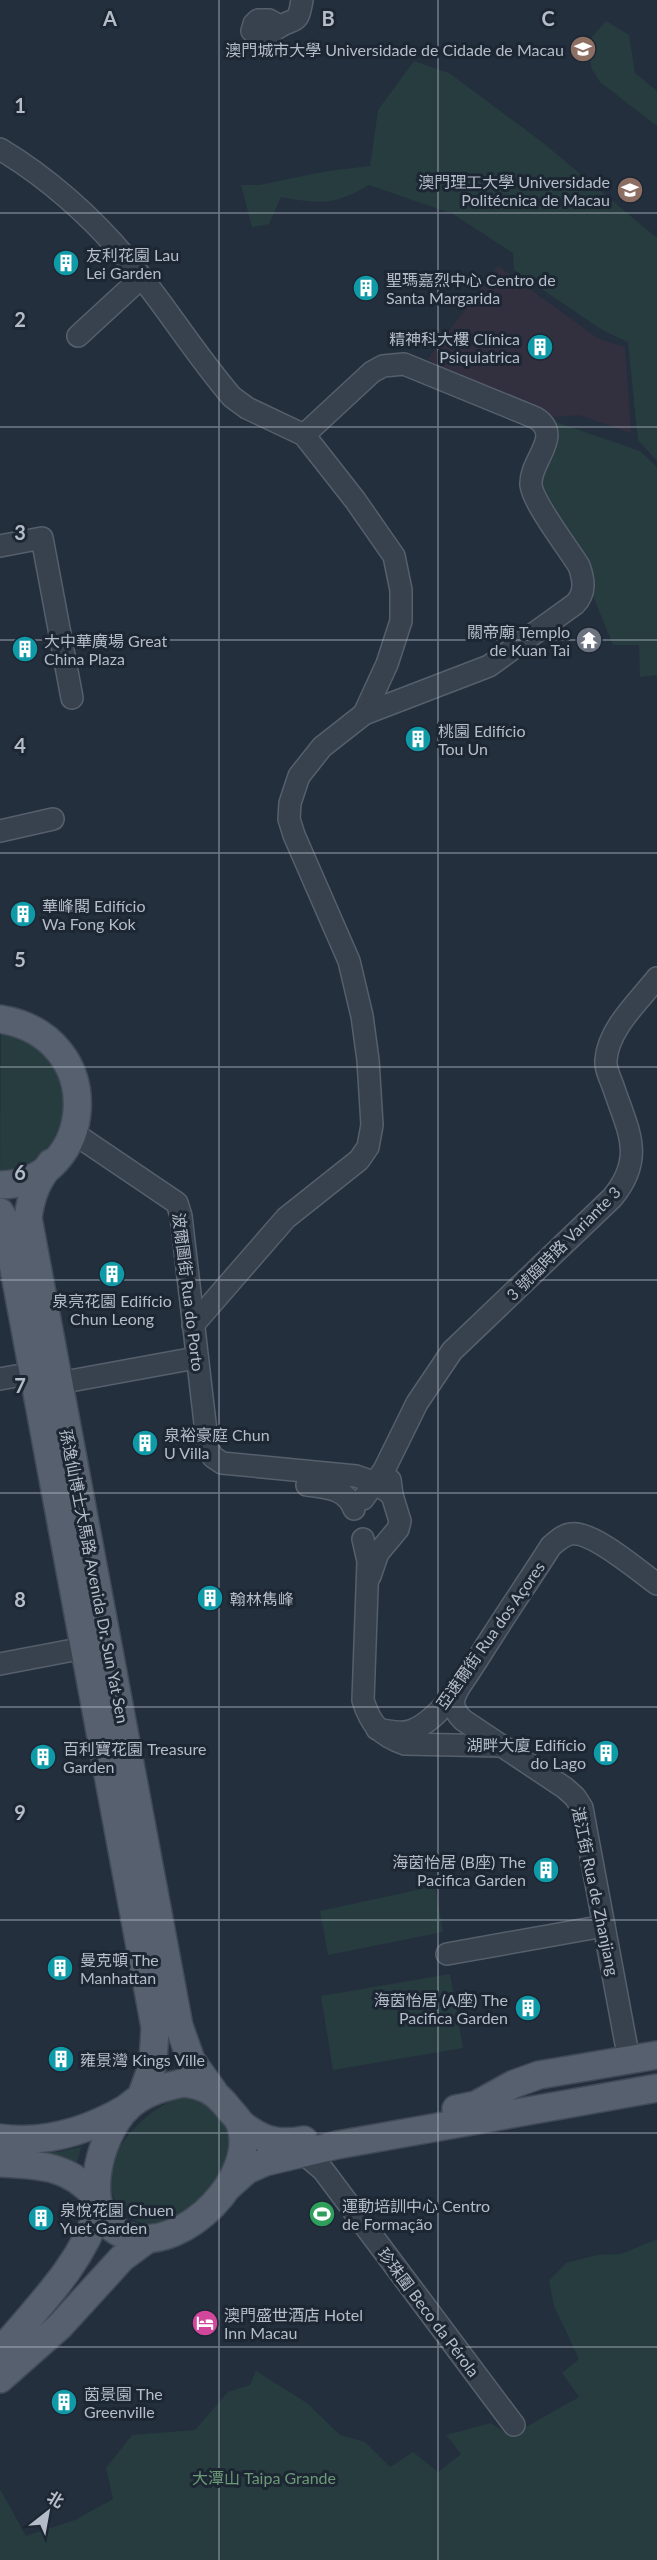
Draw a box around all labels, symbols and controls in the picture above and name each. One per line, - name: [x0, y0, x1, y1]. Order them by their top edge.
- text: A: [102, 6, 117, 30]
- text: B: [321, 6, 335, 30]
- text: C: [541, 6, 555, 30]
- school or university icon: 澳門城市大學 Universidade de Cidade de Macau: [568, 34, 598, 64]
- place label: 澳門城市大學 Universidade de Cidade de Macau: [225, 40, 564, 59]
- text: 1: [14, 93, 26, 117]
- place label: 澳門理工大學 Universidade Politécnica de Macau: [418, 172, 610, 209]
- school or university icon: 澳門理工大學 Universidade Politécnica de Macau: [615, 175, 645, 205]
- place label: 友利花園 Lau Lei Garden: [86, 245, 179, 282]
- building icon: 友利花園 Lau Lei Garden: [51, 248, 81, 278]
- place label: 聖瑪嘉烈中心 Centro de Santa Margarida: [386, 270, 556, 307]
- building icon: 聖瑪嘉烈中心 Centro de Santa Margarida: [351, 273, 381, 303]
- text: 2: [14, 307, 26, 331]
- place label: 精神科大樓 Clínica Psiquiatrica: [389, 329, 520, 366]
- building icon: 精神科大樓 Clínica Psiquiatrica: [525, 332, 555, 362]
- text: 3: [14, 520, 26, 544]
- place label: 關帝廟 Templo de Kuan Tai: [467, 622, 570, 659]
- temple icon: 關帝廟 Templo de Kuan Tai: [574, 625, 604, 655]
- place label: 大中華廣場 Great China Plaza: [44, 631, 167, 668]
- building icon: 大中華廣場 Great China Plaza: [10, 634, 40, 664]
- place label: 桃園 Edifício Tou Un: [438, 721, 526, 758]
- building icon: 桃園 Edifício Tou Un: [403, 724, 433, 754]
- text: 4: [14, 733, 26, 757]
- place label: 華峰閣 Edifício Wa Fong Kok: [42, 896, 146, 933]
- building icon: 華峰閣 Edifício Wa Fong Kok: [8, 899, 38, 929]
- text: 5: [14, 947, 26, 971]
- text: 6: [14, 1160, 26, 1184]
- street label: 3 號臨時路 Variante 3: [502, 1182, 624, 1304]
- street label: 波爾圖街 Rua do Porto: [170, 1212, 208, 1372]
- building icon: 泉亮花園 Edifício Chun Leong: [97, 1259, 127, 1289]
- place label: 泉亮花園 Edifício Chun Leong: [52, 1291, 172, 1328]
- text: 7: [14, 1373, 26, 1397]
- place label: 泉裕豪庭 Chun U Villa: [164, 1425, 270, 1462]
- street label: 孫逸仙博士大馬路 Avenida Dr. Sun Yat Sen: [57, 1427, 133, 1725]
- building icon: 泉裕豪庭 Chun U Villa: [130, 1428, 160, 1458]
- street label: 亞速爾街 Rua dos Açores: [432, 1558, 548, 1712]
- building icon: 翰林雋峰: [195, 1583, 225, 1613]
- text: 8: [14, 1587, 26, 1611]
- place label: 翰林雋峰: [230, 1589, 294, 1608]
- place label: 湖畔大廈 Edifício do Lago: [466, 1735, 586, 1772]
- building icon: 湖畔大廈 Edifício do Lago: [591, 1738, 621, 1768]
- place label: 百利寶花園 Treasure Garden: [63, 1739, 206, 1776]
- building icon: 百利寶花園 Treasure Garden: [28, 1742, 58, 1772]
- text: 9: [14, 1800, 26, 1824]
- street label: 湛江街 Rua de Zhanjiang: [569, 1805, 623, 1977]
- place label: 海茵怡居 (B座) The Pacifica Garden: [392, 1852, 526, 1889]
- building icon: 海茵怡居 (B座) The Pacifica Garden: [531, 1855, 561, 1885]
- place label: 曼克頓 The Manhattan: [80, 1950, 159, 1987]
- building icon: 曼克頓 The Manhattan: [45, 1953, 75, 1983]
- place label: 海茵怡居 (A座) The Pacifica Garden: [374, 1990, 508, 2027]
- building icon: 海茵怡居 (A座) The Pacifica Garden: [513, 1993, 543, 2023]
- building icon: 雍景灣 Kings Ville: [46, 2044, 76, 2074]
- place label: 雍景灣 Kings Ville: [80, 2050, 205, 2069]
- place label: 運動培訓中心 Centro de Formação: [342, 2196, 490, 2233]
- sports icon: 運動培訓中心 Centro de Formação: [307, 2199, 337, 2229]
- place label: 泉悅花園 Chuen Yuet Garden: [60, 2200, 174, 2237]
- building icon: 泉悅花園 Chuen Yuet Garden: [26, 2203, 56, 2233]
- street label: 珍珠圍 Beco da Pérola: [374, 2244, 484, 2380]
- place label: 澳門盛世酒店 Hotel Inn Macau: [224, 2305, 363, 2342]
- hotel icon: 澳門盛世酒店 Hotel Inn Macau: [190, 2308, 220, 2338]
- place label: 茵景園 The Greenville: [84, 2384, 163, 2421]
- building icon: 茵景園 The Greenville: [49, 2387, 79, 2417]
- park label: 大潭山 Taipa Grande: [192, 2468, 336, 2487]
- north arrow: [18, 2482, 78, 2542]
- text: 北: [44, 2486, 68, 2511]

